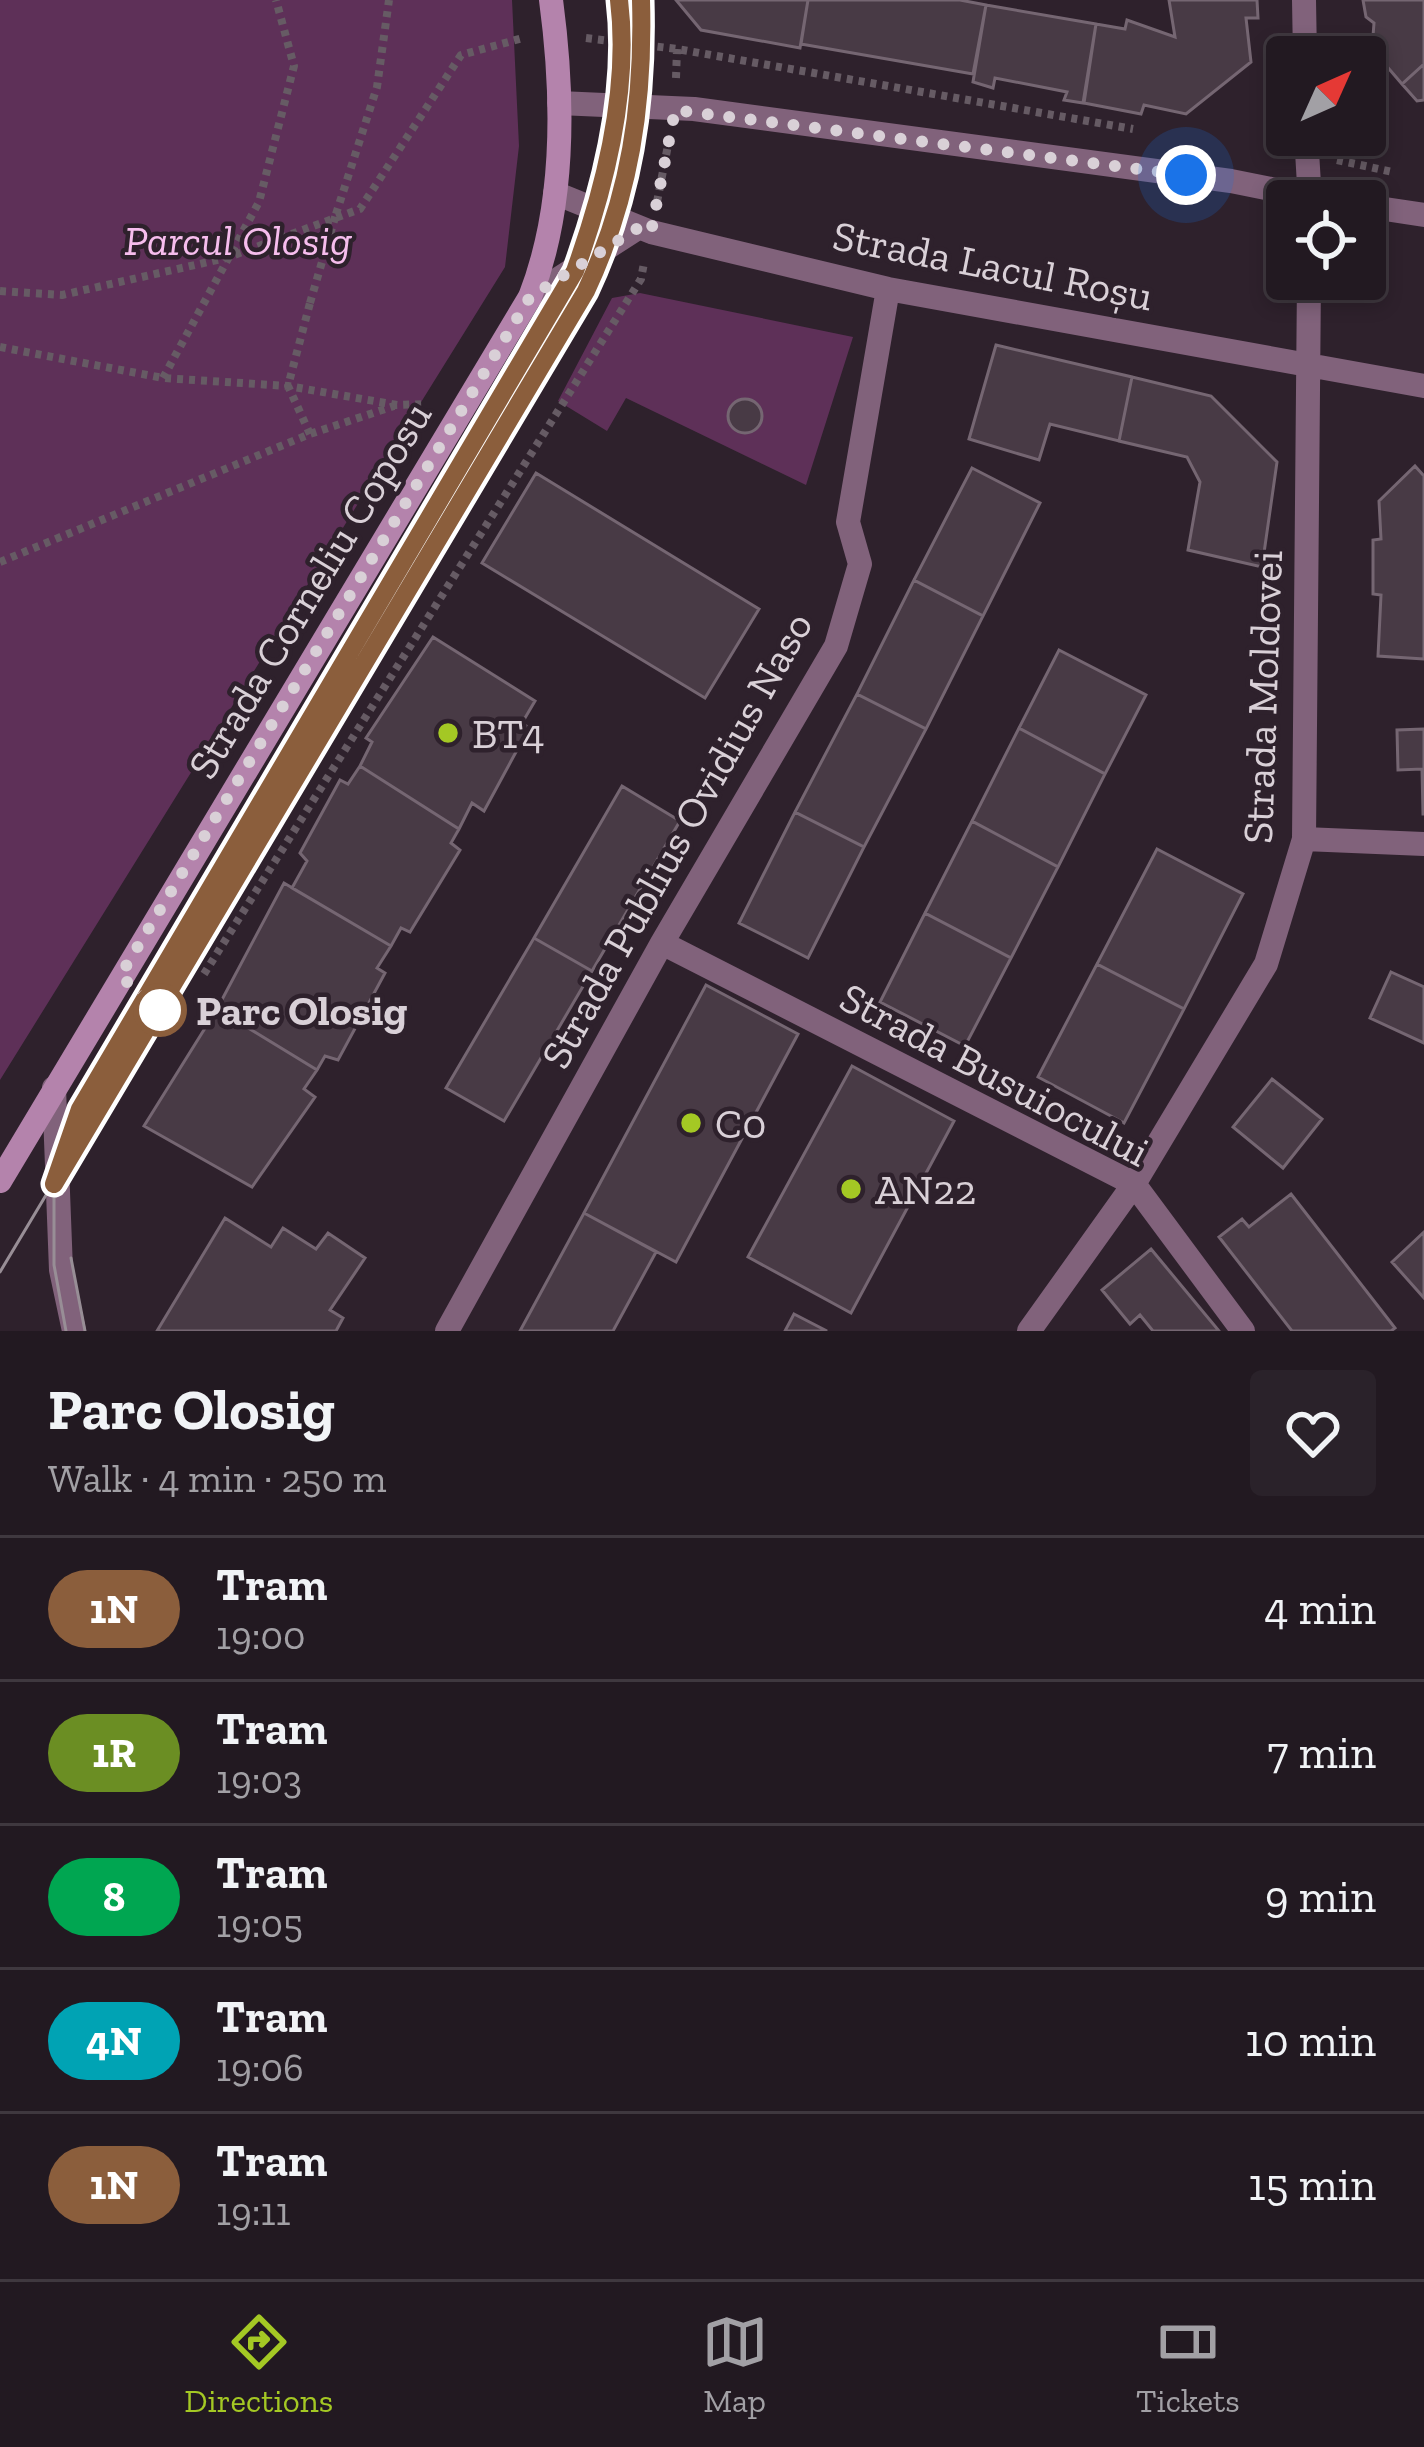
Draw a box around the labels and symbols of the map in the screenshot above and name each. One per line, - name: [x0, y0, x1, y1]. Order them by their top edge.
- north arrow: [1266, 36, 1386, 156]
- your location: [1156, 145, 1216, 205]
- street label: Strada Lacul Roșu: [829, 209, 1157, 321]
- park label: Parcul Olosig: [124, 215, 352, 266]
- street label: Strada Corneliu Coposu: [177, 393, 442, 788]
- street label: Strada Moldovei: [1232, 549, 1293, 845]
- street label: Strada Publius Ovidius Naso: [530, 603, 823, 1077]
- place label: BT4: [472, 708, 545, 759]
- marker: BT4: [435, 720, 461, 746]
- street label: Strada Busuiocului: [832, 972, 1158, 1177]
- marker: Parc Olosig: [135, 985, 185, 1035]
- place label: Parc Olosig: [196, 985, 408, 1036]
- place label: C0: [715, 1098, 766, 1149]
- marker: C0: [678, 1110, 704, 1136]
- place label: AN22: [875, 1164, 976, 1215]
- marker: AN22: [838, 1176, 864, 1202]

